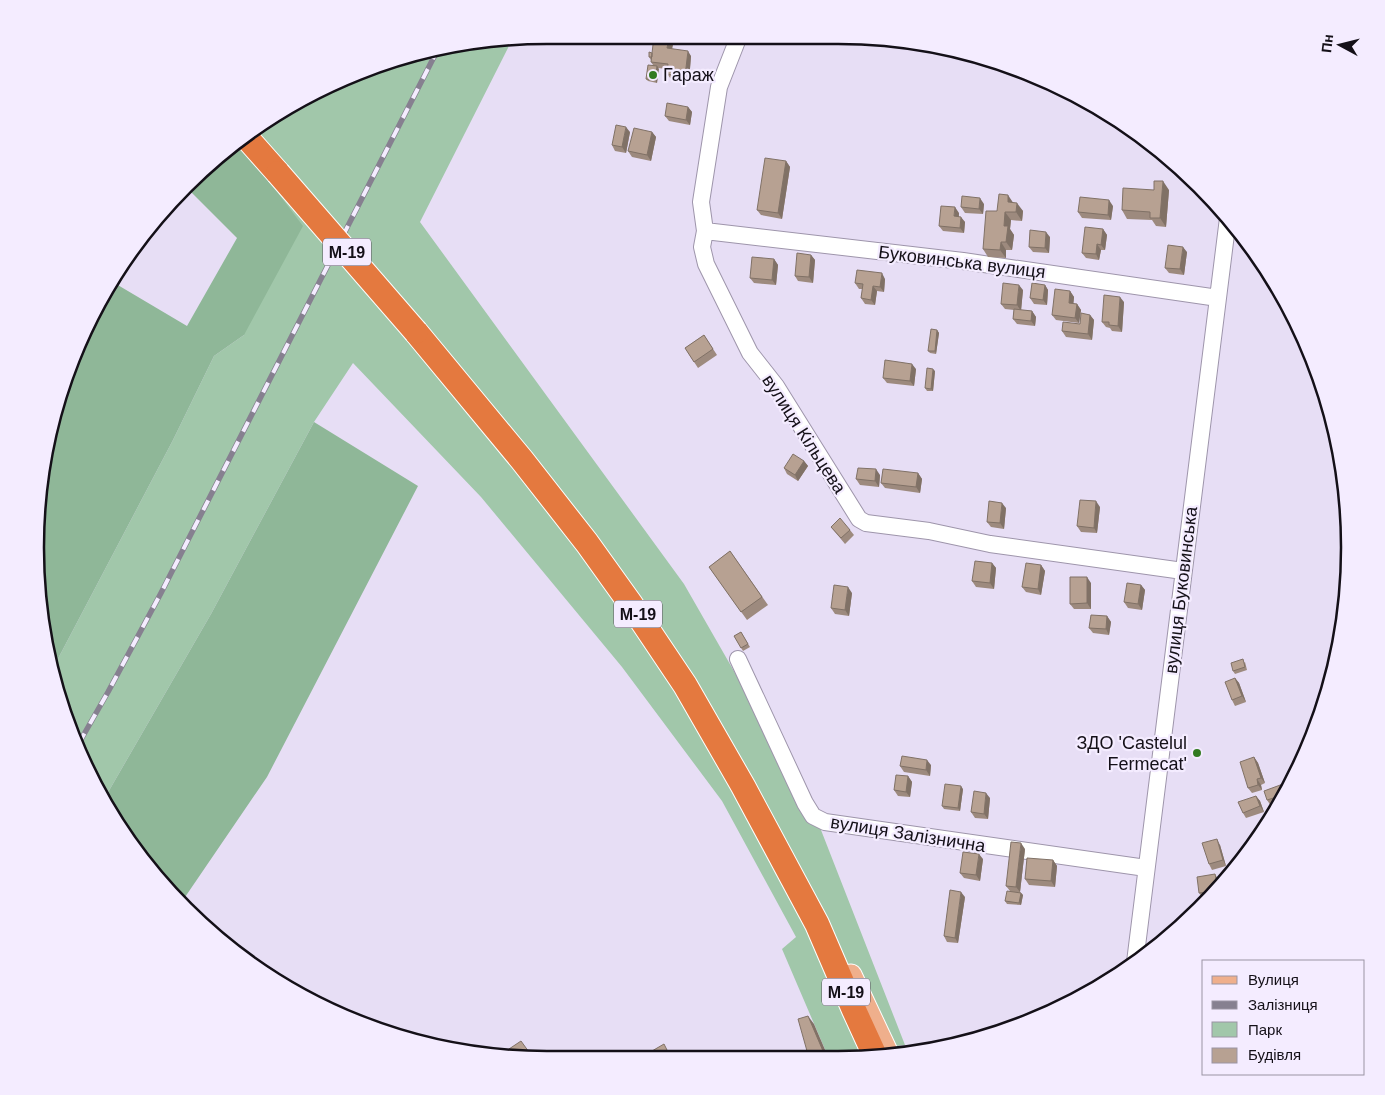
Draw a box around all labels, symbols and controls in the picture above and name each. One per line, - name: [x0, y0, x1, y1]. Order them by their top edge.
- north arrow: [1315, 20, 1365, 70]
- text: Пн: [1318, 33, 1336, 54]
- place label: Гараж: [663, 65, 714, 85]
- marker: Гараж: [647, 69, 659, 81]
- road number: М-19: [323, 238, 371, 266]
- street label: Буковинська вулиця: [877, 242, 1047, 282]
- street label: вулиця Кільцева: [758, 371, 850, 498]
- street label: вулиця Буковинська: [1161, 504, 1201, 675]
- road number: М-19: [614, 600, 662, 628]
- place label: ЗДО 'Castelul Fermecat': [1076, 733, 1187, 774]
- marker: ЗДО 'Castelul Fermecat': [1191, 747, 1203, 759]
- street label: вулиця Залізнична: [829, 812, 988, 856]
- legend: [1202, 960, 1365, 1075]
- text: Вулиця: [1248, 971, 1299, 988]
- road number: М-19: [822, 979, 870, 1006]
- text: Залізниця: [1248, 996, 1318, 1013]
- text: Парк: [1248, 1021, 1282, 1038]
- text: Будівля: [1248, 1046, 1301, 1063]

